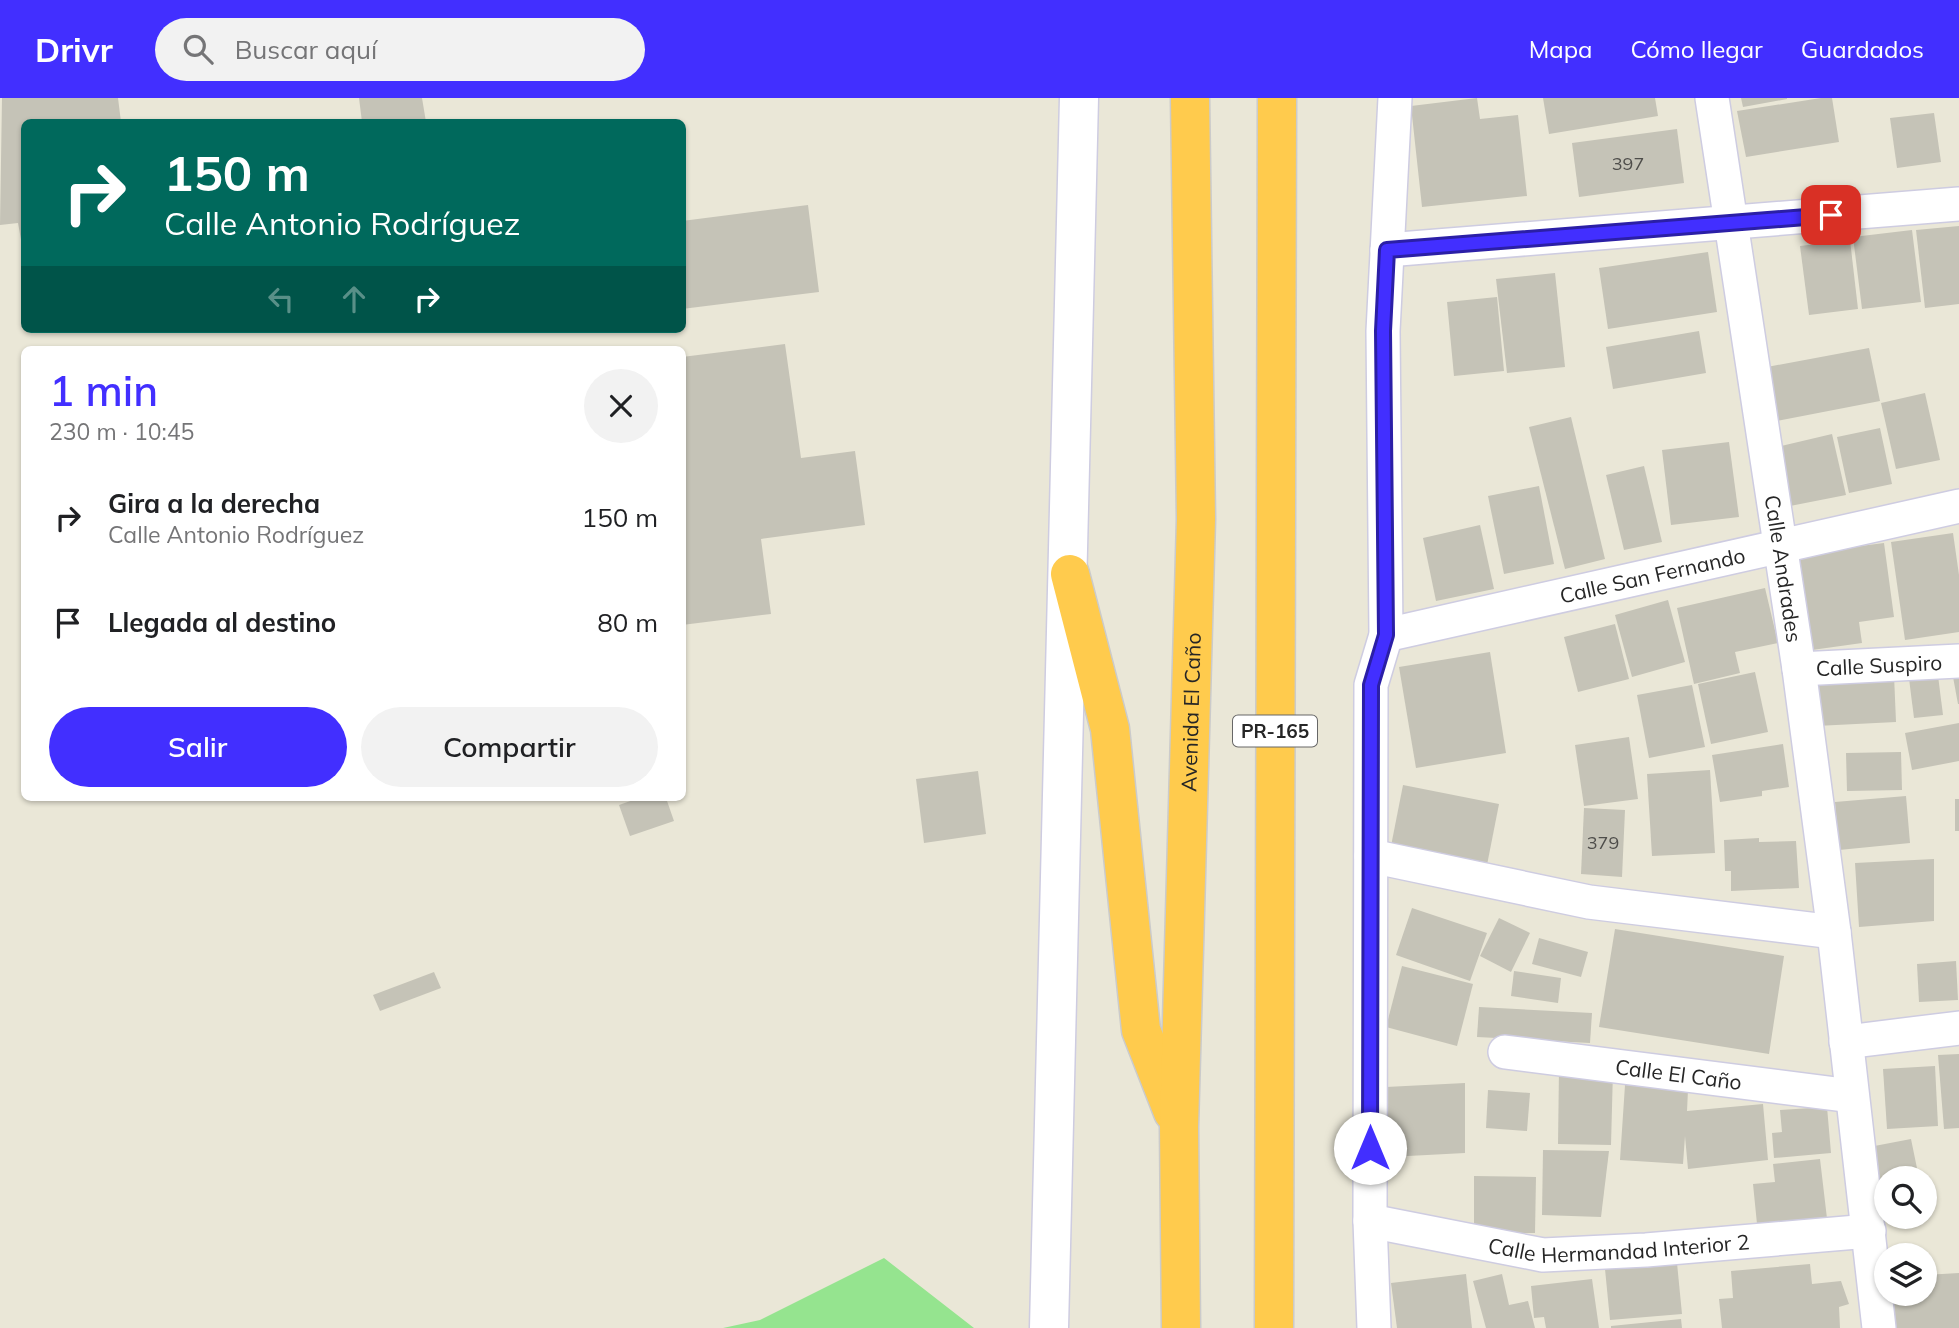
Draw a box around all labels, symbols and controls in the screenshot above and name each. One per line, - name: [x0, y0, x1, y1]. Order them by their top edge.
- search box: [155, 18, 645, 81]
- text: Drivr: [35, 29, 113, 70]
- icon: search: [179, 30, 217, 68]
- text: Buscar aquí: [235, 33, 377, 66]
- text: Mapa: [1529, 34, 1592, 64]
- text: Cómo llegar: [1630, 34, 1763, 64]
- text: Guardados: [1801, 34, 1924, 64]
- text: 150 m: [164, 142, 310, 203]
- icon: right: [49, 147, 140, 238]
- house number: 397: [1612, 152, 1644, 175]
- pin: [1801, 185, 1861, 245]
- icon: arrive: [1812, 196, 1850, 234]
- text: Calle Antonio Rodríguez: [164, 203, 520, 243]
- icon: left: [262, 280, 300, 318]
- icon: ahead: [335, 280, 373, 318]
- icon: right: [408, 280, 446, 318]
- text: 1 min: [49, 364, 158, 417]
- button: close: [584, 369, 658, 443]
- text: 230 m · 10:45: [49, 417, 194, 446]
- text: Gira a la derecha: [108, 487, 320, 520]
- street label: Calle Andrades: [1760, 493, 1808, 644]
- icon: right: [49, 499, 87, 537]
- text: 150 m: [582, 501, 658, 534]
- text: Calle Antonio Rodríguez: [108, 520, 364, 549]
- street label: Calle San Fernando: [1557, 542, 1748, 609]
- icon: arrive: [49, 604, 87, 642]
- text: Llegada al destino: [108, 606, 336, 639]
- text: 80 m: [597, 606, 658, 639]
- street label: Avenida El Caño: [1175, 632, 1206, 792]
- street label: Calle Suspiro: [1815, 649, 1943, 681]
- button: Salir: [49, 707, 347, 787]
- button: Compartir: [361, 707, 658, 787]
- road number: PR-165: [1233, 716, 1317, 746]
- house number: 379: [1587, 831, 1619, 854]
- street label: Calle El Caño: [1614, 1053, 1743, 1095]
- position arrow: [1333, 1111, 1407, 1185]
- map controls: [1874, 1166, 1937, 1306]
- button: search: [1874, 1166, 1937, 1229]
- street label: Calle Hermandad Interior 2: [1486, 1228, 1750, 1268]
- button: layers: [1874, 1243, 1937, 1306]

